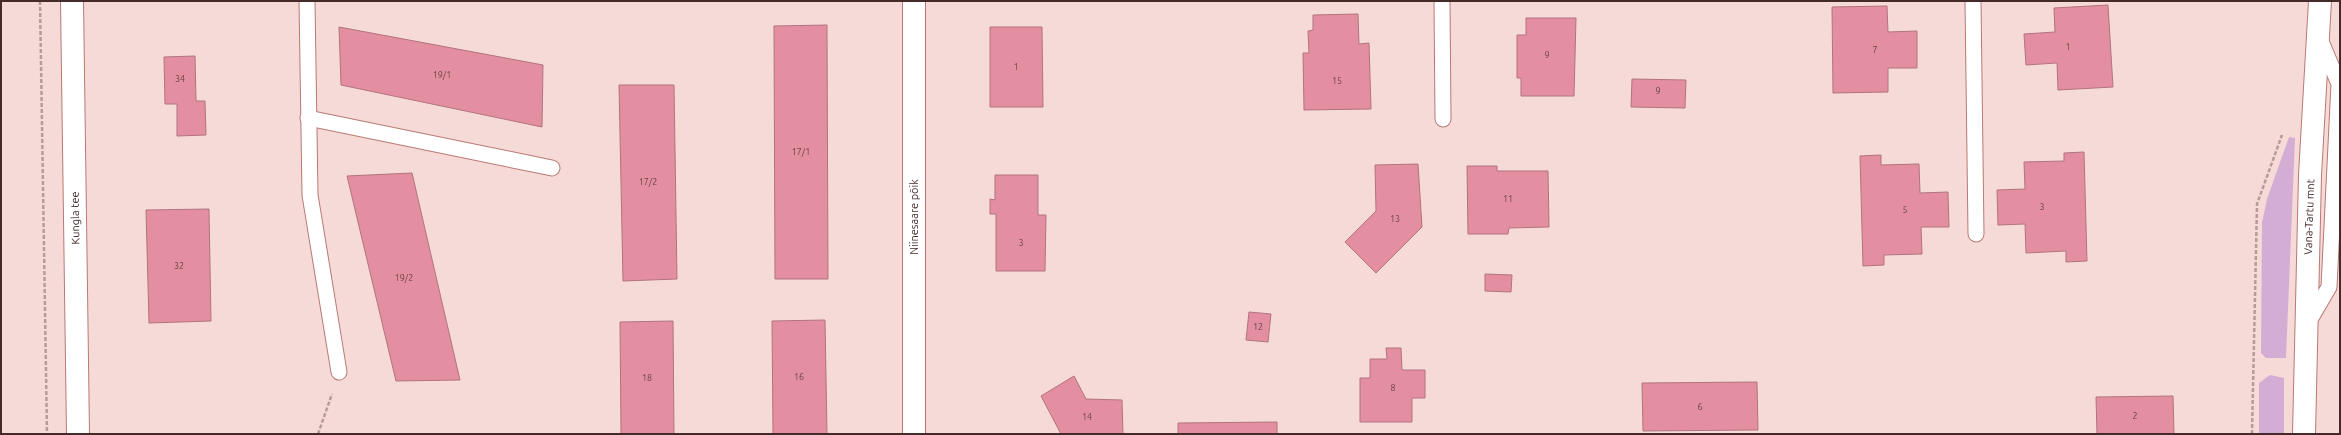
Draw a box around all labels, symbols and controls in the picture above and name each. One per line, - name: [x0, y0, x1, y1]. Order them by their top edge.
- house number: 1: [2065, 42, 2071, 52]
- house number: 7: [1872, 45, 1878, 55]
- house number: 9: [1544, 50, 1550, 60]
- house number: 1: [1013, 62, 1019, 72]
- house number: 19/1: [433, 70, 451, 80]
- house number: 34: [175, 74, 185, 84]
- house number: 15: [1332, 76, 1342, 86]
- house number: 9: [1655, 86, 1661, 96]
- house number: 17/1: [792, 147, 810, 157]
- house number: 17/2: [639, 177, 657, 187]
- street label: Vana-Tartu mnt: [2302, 178, 2316, 255]
- street label: Niinesaare põik: [908, 179, 920, 255]
- street label: Kungla tee: [69, 191, 81, 245]
- house number: 11: [1503, 194, 1513, 204]
- house number: 3: [2039, 202, 2045, 212]
- house number: 5: [1902, 205, 1908, 215]
- house number: 13: [1390, 214, 1400, 224]
- house number: 3: [1018, 238, 1024, 248]
- house number: 32: [174, 261, 184, 271]
- house number: 19/2: [395, 273, 413, 283]
- house number: 12: [1253, 322, 1263, 332]
- house number: 16: [794, 372, 804, 382]
- house number: 18: [642, 373, 652, 383]
- house number: 8: [1390, 383, 1396, 393]
- house number: 6: [1697, 402, 1703, 412]
- house number: 2: [2132, 411, 2138, 421]
- house number: 14: [1082, 412, 1092, 422]

